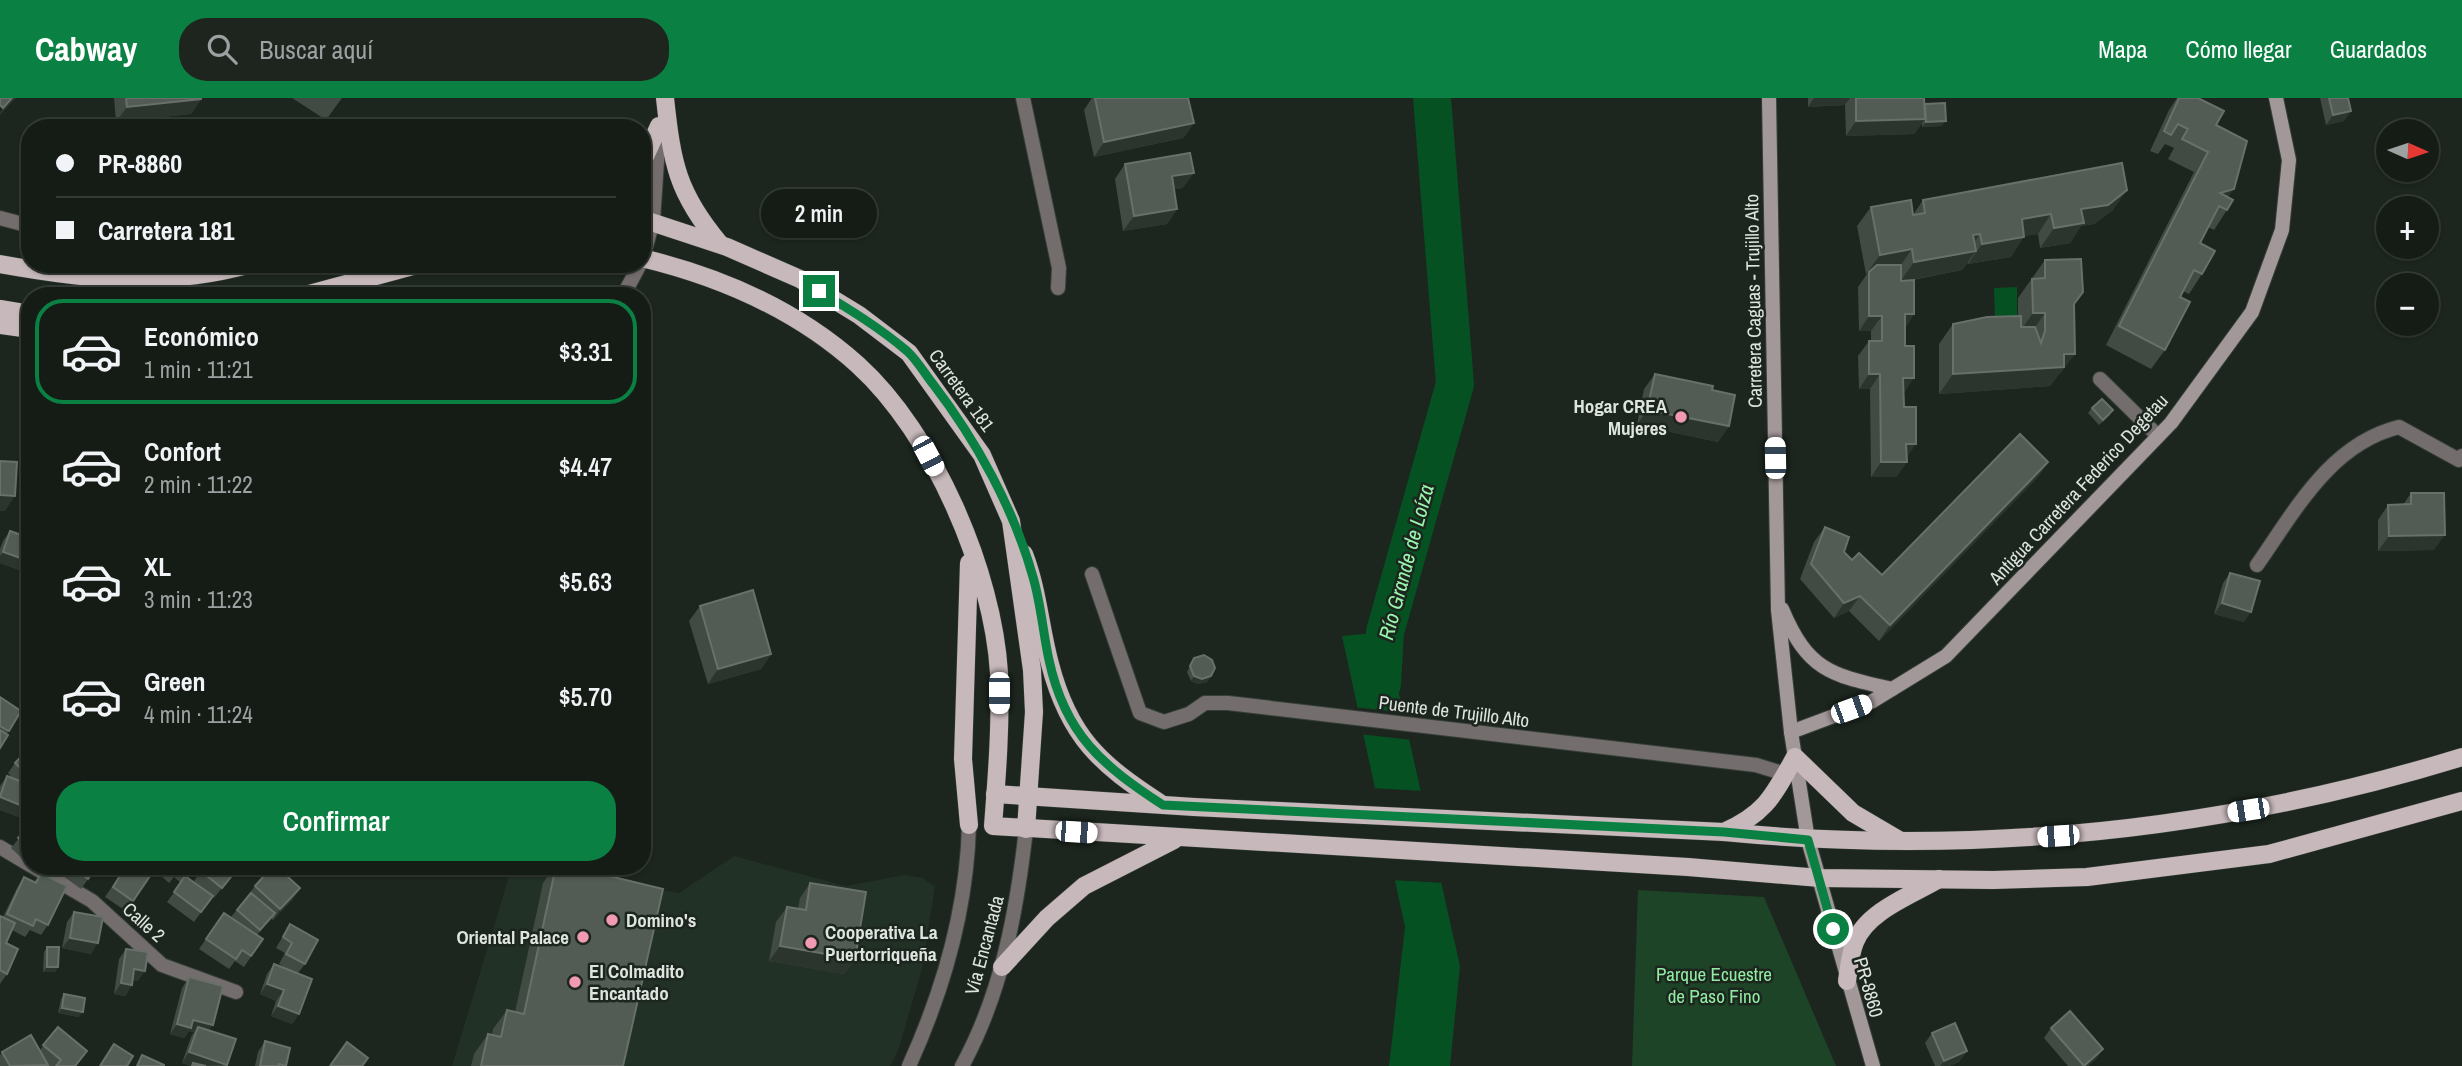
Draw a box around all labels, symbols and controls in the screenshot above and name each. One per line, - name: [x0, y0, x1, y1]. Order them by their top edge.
- search box: [179, 18, 669, 81]
- text: Cabway: [35, 27, 137, 71]
- icon: search: [203, 30, 241, 68]
- text: Buscar aquí: [259, 32, 373, 67]
- text: Mapa: [2098, 33, 2148, 65]
- text: Cómo llegar: [2186, 33, 2292, 65]
- text: Guardados: [2330, 33, 2427, 65]
- north arrow: [2376, 119, 2440, 182]
- map controls: [2376, 119, 2439, 336]
- text: PR-8860: [98, 146, 182, 181]
- callout: 2 min: [761, 190, 877, 238]
- street label: Carretera Caguas - Trujillo Alto: [1738, 194, 1768, 408]
- button: +: [2376, 196, 2439, 259]
- text: 2 min: [795, 198, 843, 229]
- text: Carretera 181: [98, 213, 234, 248]
- button: −: [2376, 273, 2439, 336]
- route end: [803, 275, 835, 307]
- text: Económico: [144, 319, 259, 354]
- icon: car: [60, 320, 123, 383]
- text: $3.31: [559, 334, 612, 369]
- street label: Carretera 181: [923, 343, 1001, 437]
- text: 1 min · 11:21: [144, 354, 253, 385]
- street label: Antigua Carretera Federico Degetau: [1982, 388, 2173, 591]
- place label: Hogar CREA Mujeres: [1574, 393, 1668, 441]
- marker: Hogar CREA Mujeres: [1673, 409, 1689, 425]
- car: [909, 433, 948, 479]
- text: Confort: [144, 434, 221, 469]
- icon: car: [60, 435, 123, 498]
- car: [1765, 437, 1786, 479]
- text: $4.47: [559, 449, 612, 484]
- text: 2 min · 11:22: [144, 469, 253, 500]
- water label: Río Grande de Loíza: [1371, 481, 1441, 643]
- text: XL: [144, 549, 171, 584]
- icon: car: [60, 550, 123, 613]
- text: $5.63: [559, 564, 612, 599]
- text: 3 min · 11:23: [144, 584, 253, 615]
- text: Green: [144, 664, 206, 699]
- icon: car: [60, 665, 123, 728]
- car: [989, 672, 1010, 714]
- text: $5.70: [559, 679, 612, 714]
- street label: Puente de Trujillo Alto: [1377, 689, 1531, 733]
- car: [1828, 692, 1875, 726]
- text: 4 min · 11:24: [144, 699, 253, 730]
- button: Confirmar: [56, 781, 616, 861]
- car: [2226, 796, 2271, 824]
- car: [1055, 820, 1098, 844]
- car: [2037, 824, 2080, 848]
- street label: Vía Encantada: [958, 892, 1010, 998]
- street label: Calle 2: [117, 896, 171, 948]
- place label: Domino's: [626, 907, 696, 933]
- marker: Domino's: [604, 912, 620, 928]
- route start: [1817, 913, 1849, 945]
- place label: Cooperativa La Puertorriqueña: [825, 919, 938, 967]
- place label: Oriental Palace: [456, 924, 569, 950]
- marker: Oriental Palace: [575, 929, 591, 945]
- marker: Cooperativa La Puertorriqueña: [803, 935, 819, 951]
- street label: PR-8860: [1848, 954, 1890, 1020]
- place label: El Colmadito Encantado: [589, 958, 684, 1006]
- park label: Parque Ecuestre de Paso Fino: [1656, 961, 1772, 1009]
- marker: El Colmadito Encantado: [567, 974, 583, 990]

